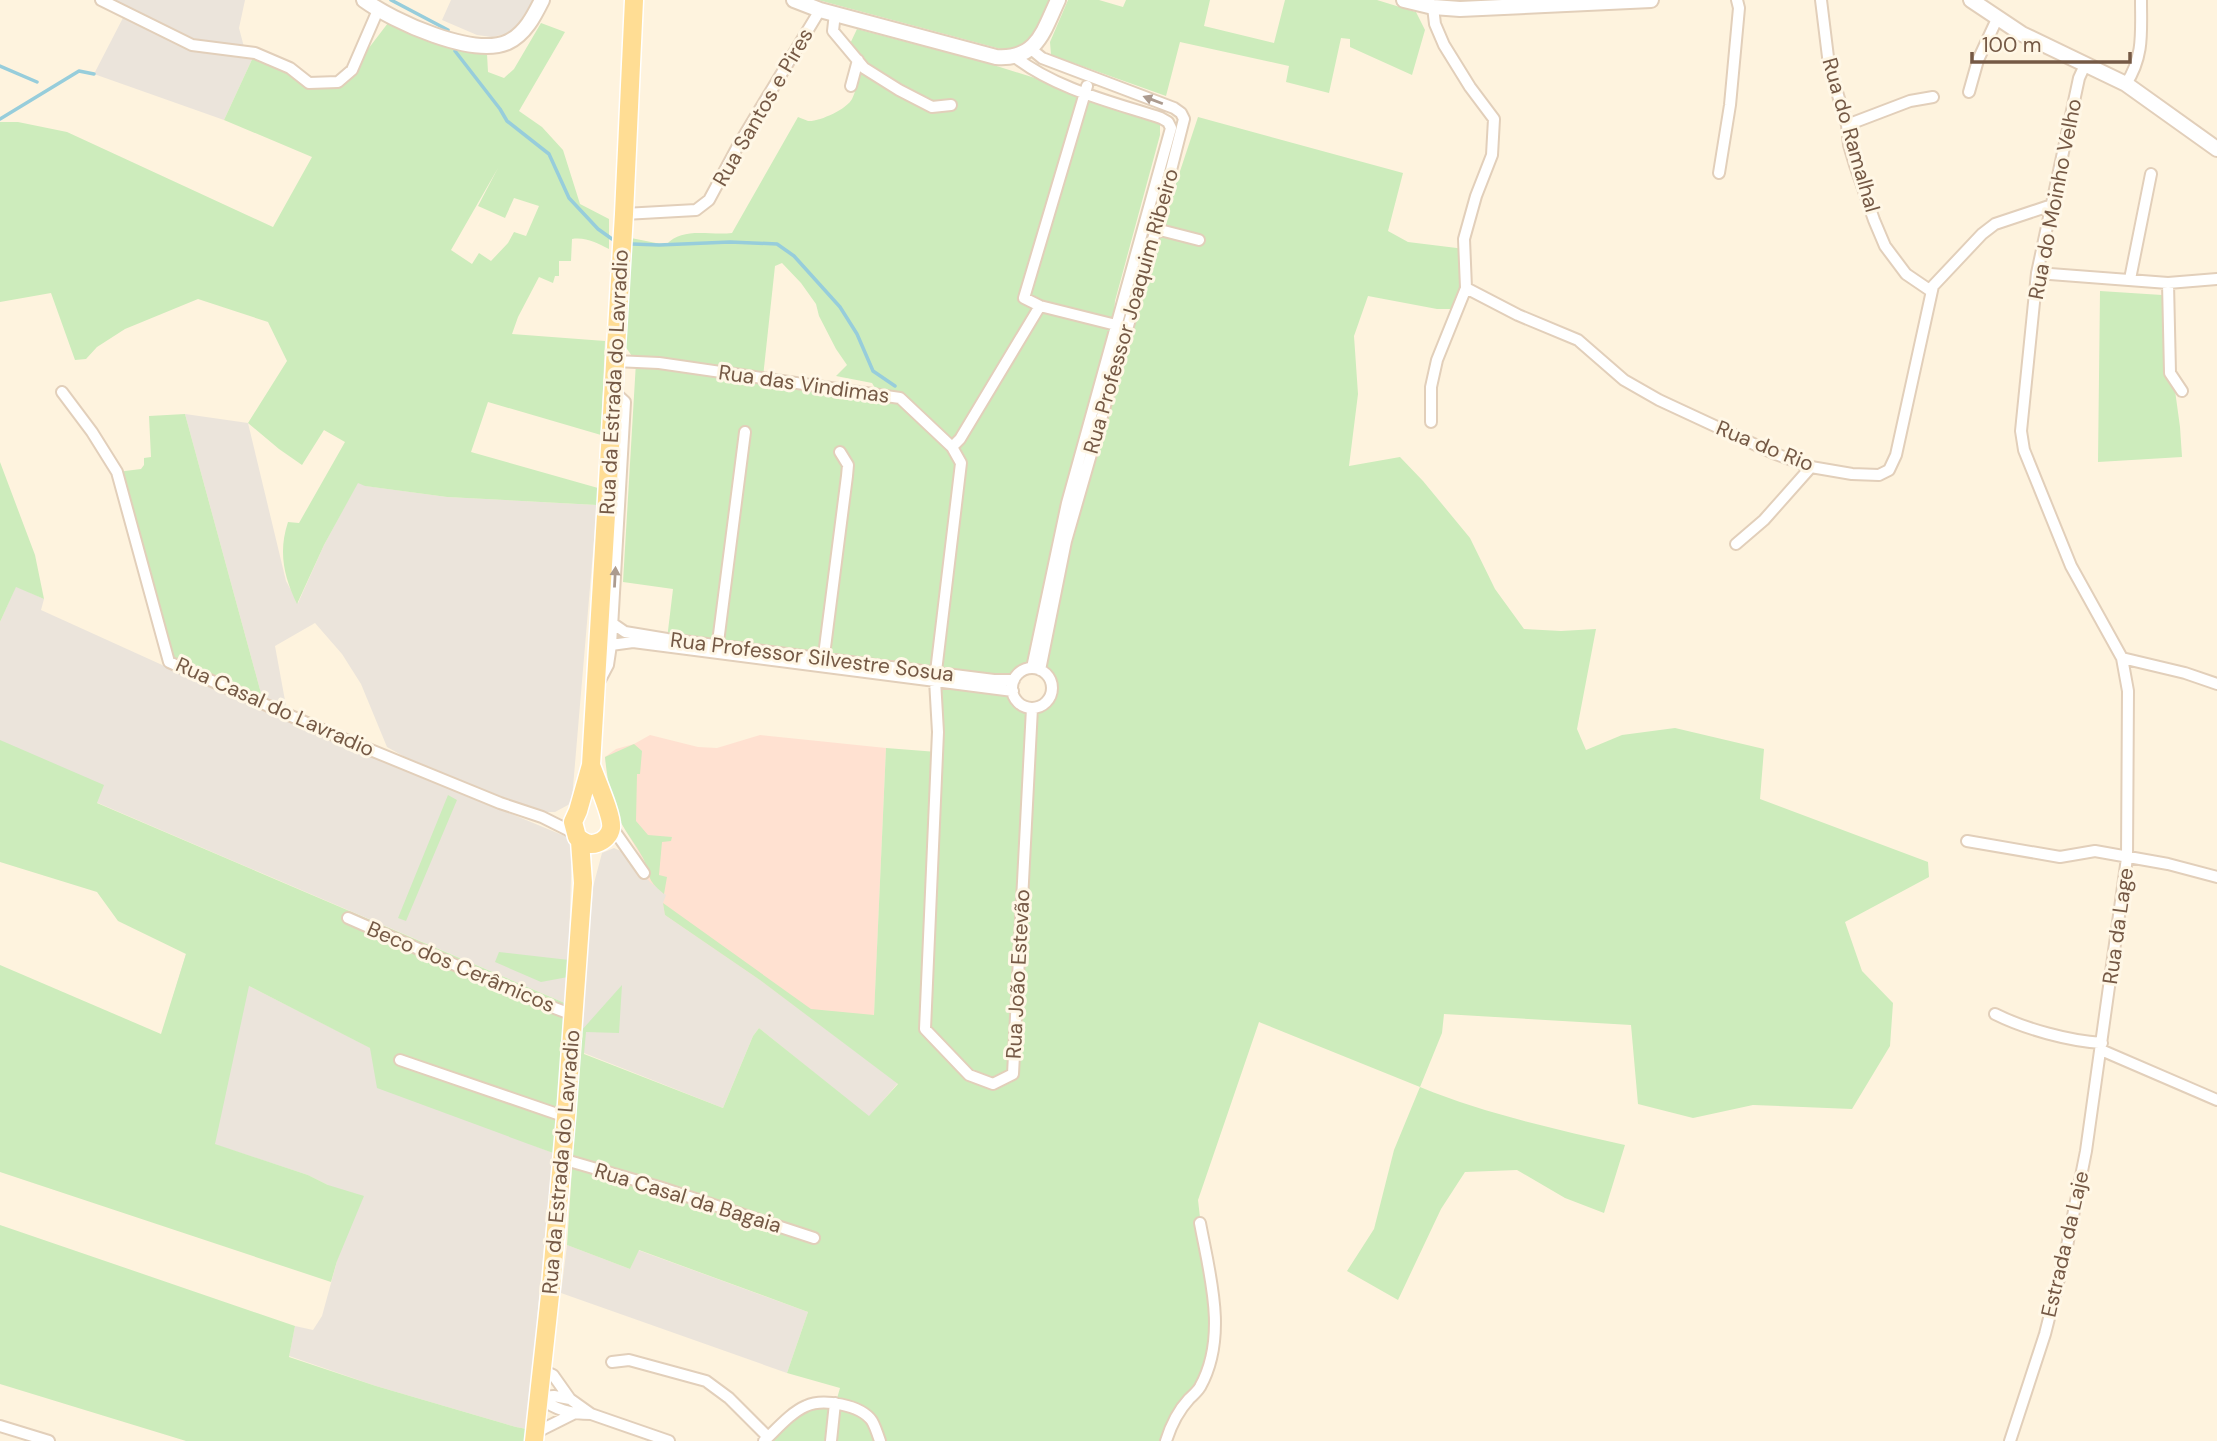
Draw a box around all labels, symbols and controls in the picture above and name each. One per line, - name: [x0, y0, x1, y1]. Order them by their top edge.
- scale bar: [1972, 21, 2130, 65]
- street label: Rua Santos e Pires: [706, 23, 820, 191]
- text: 100 m: [1982, 31, 2042, 59]
- street label: Rua do Ramalhal: [1816, 55, 1886, 215]
- one-way arrow: [1143, 94, 1164, 105]
- street label: Rua do Moinho Velho: [2022, 96, 2088, 302]
- street label: Rua Professor Joaquim Ribeiro: [1077, 165, 1185, 457]
- street label: Rua da Estrada do Lavradio: [593, 249, 635, 515]
- street label: Rua das Vindimas: [717, 358, 891, 410]
- street label: Rua do Rio: [1712, 414, 1818, 478]
- one-way arrow: [610, 565, 621, 587]
- street label: Rua Professor Silvestre Sosua: [669, 626, 955, 688]
- street label: Rua Casal do Lavradio: [171, 651, 379, 763]
- street label: Rua da Lage: [2096, 866, 2140, 986]
- street label: Rua João Estevão: [1000, 889, 1036, 1059]
- street label: Beco dos Cerâmicos: [363, 915, 559, 1019]
- street label: Rua da Estrada do Lavradio: [535, 1029, 587, 1295]
- street label: Rua Casal da Bagaia: [591, 1156, 785, 1240]
- street label: Estrada da Laje: [2035, 1168, 2095, 1320]

